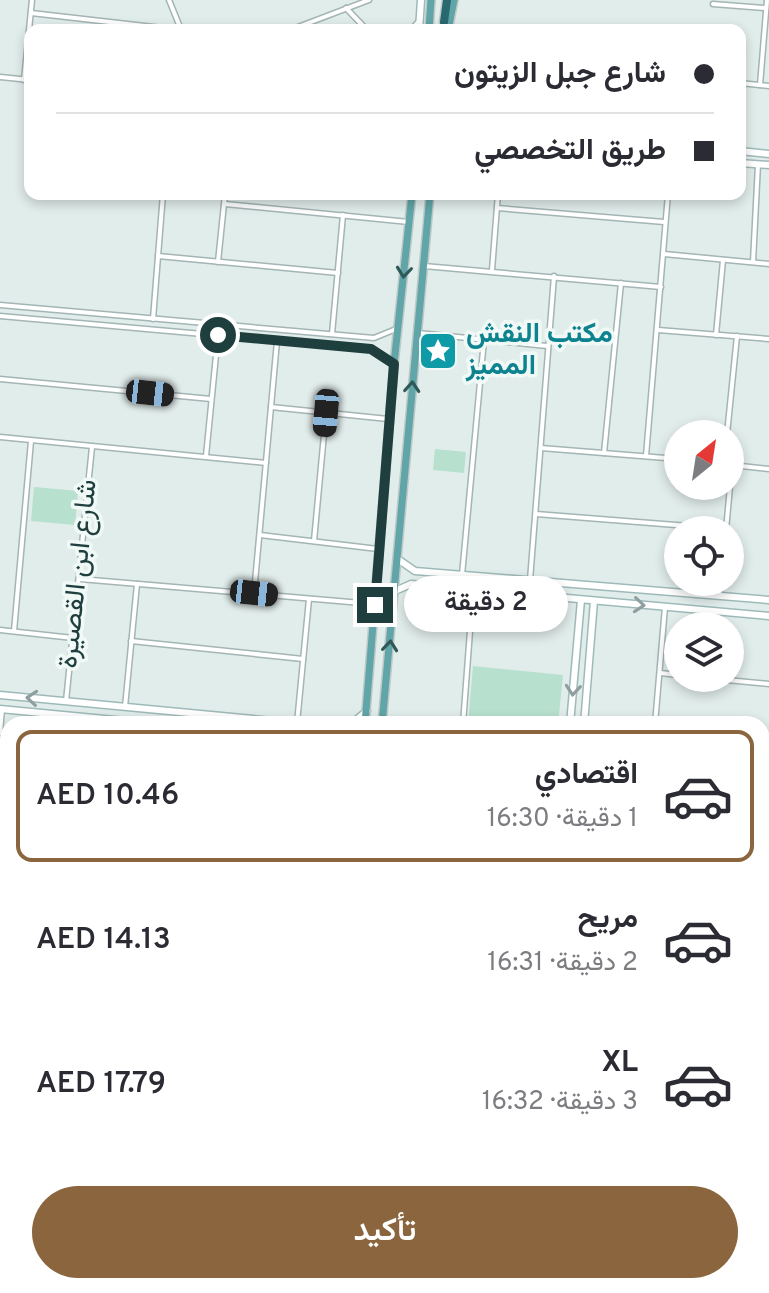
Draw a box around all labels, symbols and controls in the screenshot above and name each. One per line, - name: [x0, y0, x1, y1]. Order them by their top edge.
- text: شارع جبل الزيتون: [454, 56, 666, 93]
- text: طريق التخصصي: [474, 133, 666, 170]
- one-way arrow: [396, 266, 413, 279]
- route start: [200, 317, 236, 353]
- place label: مكتب النقش المميز: [465, 317, 613, 385]
- place icon: مكتب النقش المميز: [417, 330, 459, 372]
- car: [125, 379, 175, 407]
- one-way arrow: [403, 380, 420, 393]
- car: [312, 388, 340, 438]
- north arrow: [664, 420, 744, 500]
- map controls: [664, 420, 744, 692]
- street label: شارع ابن القصيرة: [51, 478, 107, 670]
- button: locate: [664, 516, 744, 596]
- callout: 2 دقيقة: [403, 577, 567, 633]
- car: [229, 579, 279, 607]
- route end: [357, 587, 393, 623]
- text: 2 دقيقة: [444, 587, 528, 620]
- one-way arrow: [633, 596, 646, 613]
- button: layers: [664, 612, 744, 692]
- one-way arrow: [381, 639, 398, 652]
- one-way arrow: [565, 684, 582, 697]
- one-way arrow: [25, 690, 38, 707]
- text: اقتصادي: [535, 757, 638, 794]
- icon: car: [662, 760, 734, 832]
- text: AED 10.46: [36, 778, 179, 815]
- text: 1 دقيقة · 16:30: [487, 803, 638, 836]
- text: مريح: [578, 901, 638, 938]
- icon: car: [662, 904, 734, 976]
- text: AED 14.13: [36, 922, 171, 959]
- text: 2 دقيقة · 16:31: [487, 947, 638, 980]
- text: XL: [601, 1045, 638, 1082]
- icon: car: [662, 1048, 734, 1120]
- text: AED 17.79: [36, 1066, 166, 1103]
- text: 3 دقيقة · 16:32: [482, 1086, 638, 1119]
- button: تأكيد: [32, 1186, 738, 1278]

